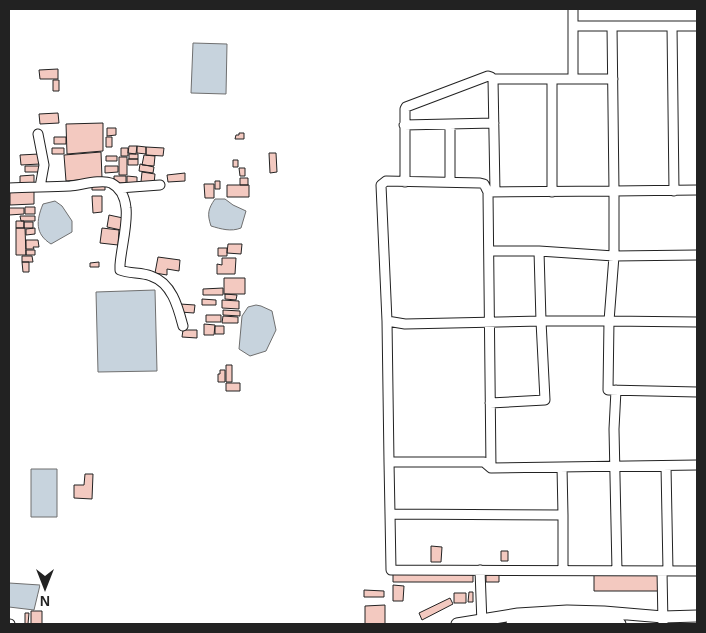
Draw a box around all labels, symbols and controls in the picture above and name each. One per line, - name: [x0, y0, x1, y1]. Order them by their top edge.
- north arrow: [20, 563, 70, 613]
- text: N: [40, 593, 50, 609]

